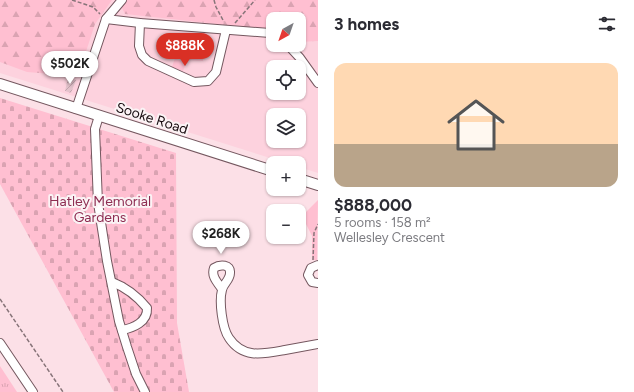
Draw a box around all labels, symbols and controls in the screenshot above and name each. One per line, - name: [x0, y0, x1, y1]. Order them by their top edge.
- north arrow: [266, 12, 306, 52]
- map controls: [266, 12, 306, 244]
- icon: filters: [596, 13, 618, 35]
- text: 3 homes: [334, 14, 399, 34]
- pin: $888K: [157, 33, 213, 67]
- text: $888K: [165, 38, 205, 53]
- pin: $502K: [42, 51, 98, 85]
- text: $502K: [50, 56, 90, 71]
- button: locate: [266, 60, 306, 100]
- icon: home: [440, 89, 512, 161]
- street label: Sooke Road: [114, 99, 190, 138]
- button: layers: [266, 108, 306, 148]
- button: +: [266, 156, 306, 196]
- park label: Hatley Memorial Gardens: [49, 193, 151, 226]
- text: $888,000: [334, 195, 412, 215]
- button: −: [266, 204, 306, 244]
- text: 5 rooms · 158 m²: [334, 215, 431, 230]
- pin: $268K: [193, 221, 249, 255]
- text: $268K: [202, 226, 240, 241]
- text: Wellesley Crescent: [334, 230, 445, 245]

